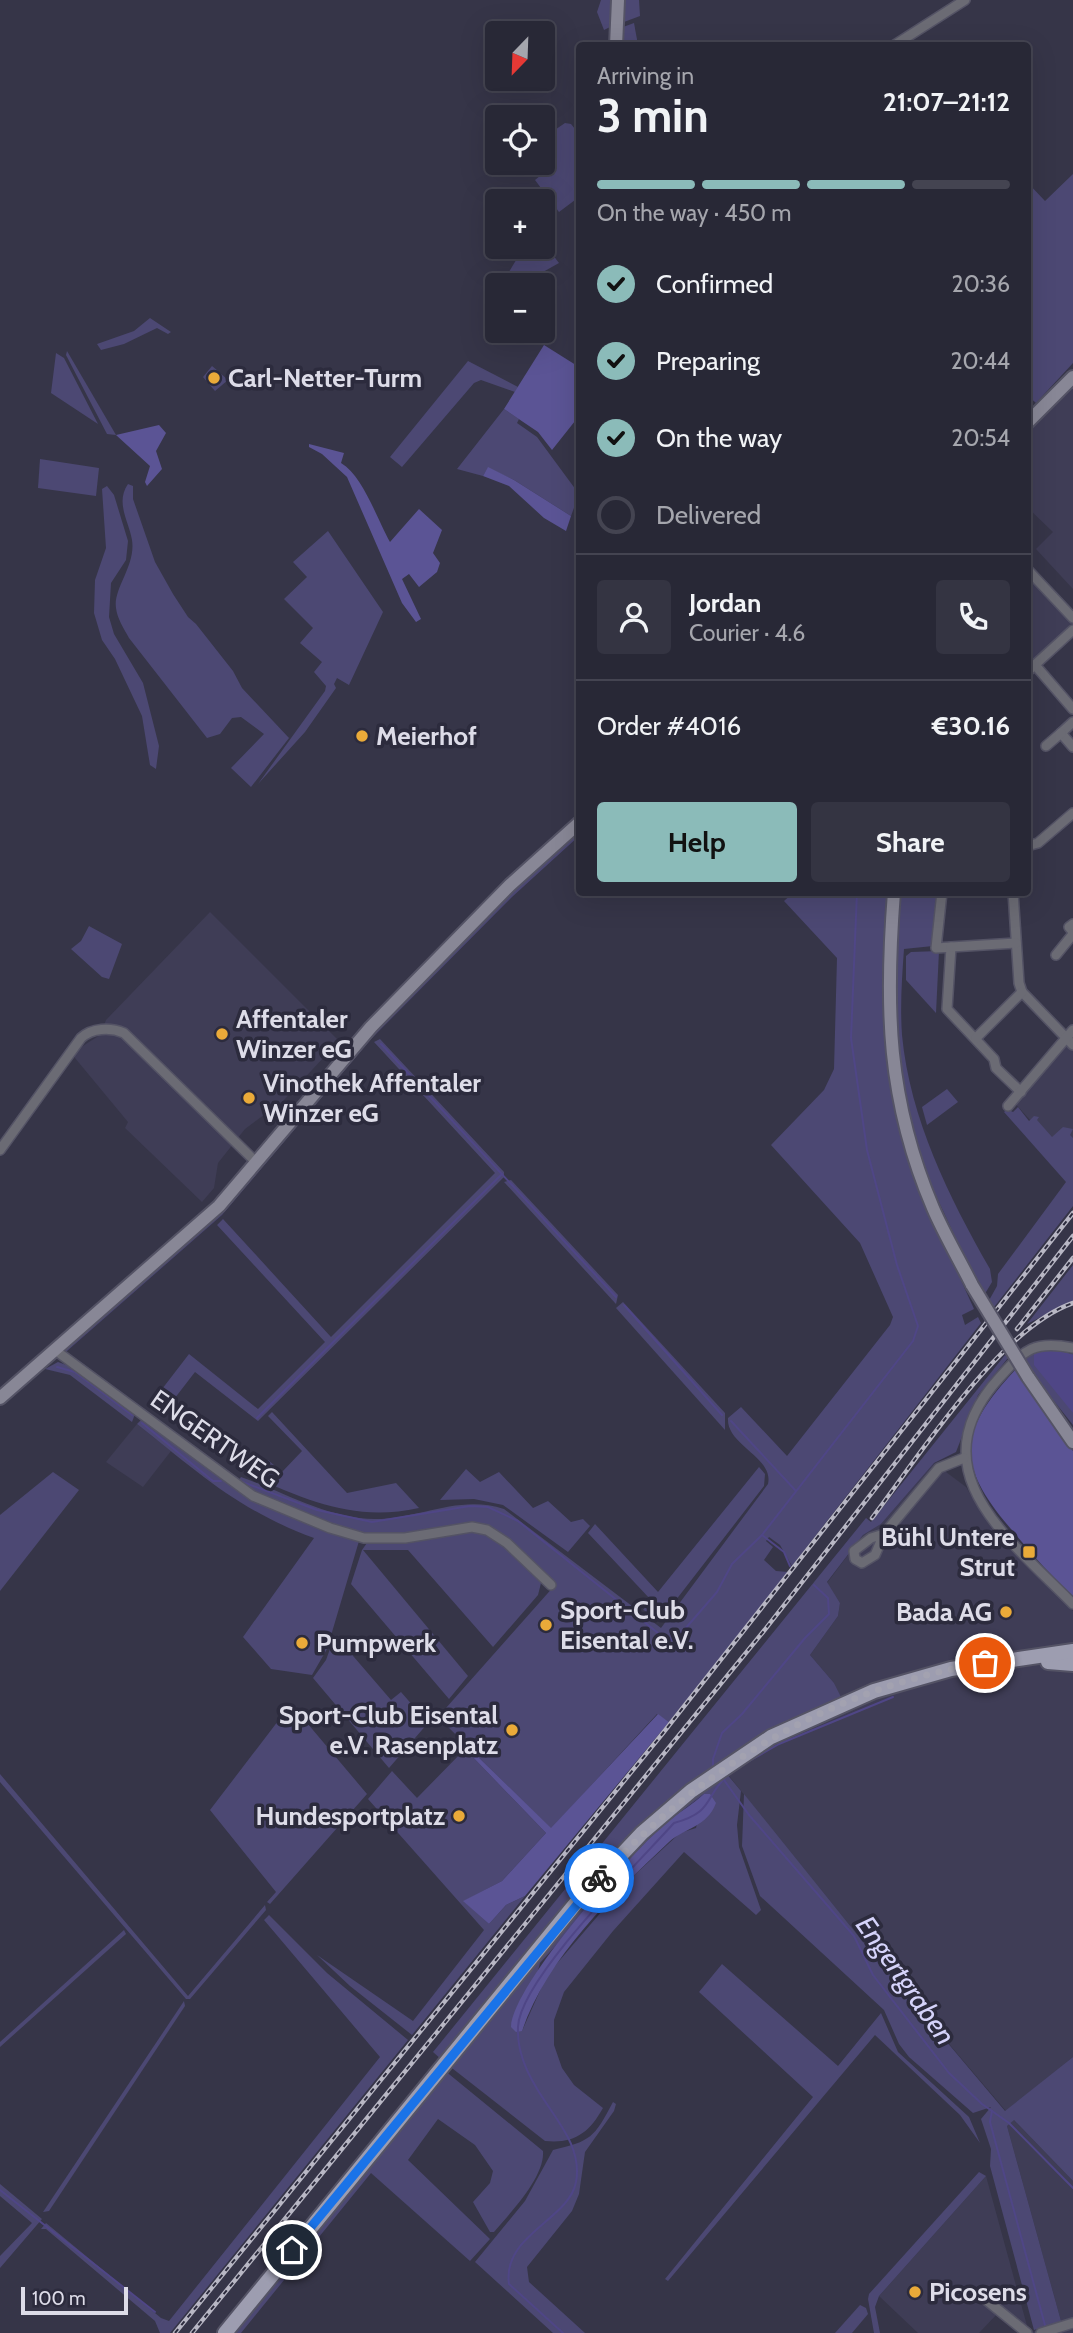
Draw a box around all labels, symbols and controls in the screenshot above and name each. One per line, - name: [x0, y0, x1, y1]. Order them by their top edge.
- north arrow: [485, 21, 555, 91]
- map controls: [485, 21, 555, 343]
- text: Arriving in: [597, 62, 694, 90]
- text: 21:07–21:12: [883, 86, 1010, 118]
- text: 3 min: [597, 88, 709, 144]
- button: locate: [485, 105, 555, 175]
- button: +: [485, 189, 555, 259]
- text: On the way · 450 m: [597, 199, 792, 227]
- icon: check: [597, 265, 635, 303]
- text: Confirmed: [656, 268, 773, 300]
- text: 20:36: [952, 270, 1010, 298]
- button: −: [485, 273, 555, 343]
- icon: check: [597, 342, 635, 380]
- text: Preparing: [656, 345, 760, 377]
- text: 20:44: [951, 347, 1010, 375]
- place label: Carl-Netter-Turm: [228, 362, 422, 394]
- marker: Carl-Netter-Turm: [206, 370, 222, 386]
- icon: check: [597, 419, 635, 457]
- text: On the way: [656, 422, 782, 454]
- text: 20:54: [951, 424, 1010, 452]
- text: Delivered: [656, 499, 761, 531]
- button: person: [597, 580, 671, 654]
- button: phone: [936, 580, 1010, 654]
- text: Jordan: [689, 587, 761, 619]
- text: Courier · 4.6: [689, 619, 805, 647]
- text: Order #4016: [597, 710, 741, 742]
- text: €30.16: [932, 710, 1010, 742]
- place label: Meierhof: [376, 720, 477, 752]
- marker: Meierhof: [354, 728, 370, 744]
- button: Help: [597, 802, 797, 882]
- button: Share: [811, 802, 1010, 882]
- place label: Affentaler Winzer eG: [236, 1003, 352, 1065]
- marker: Affentaler Winzer eG: [214, 1026, 230, 1042]
- place label: Vinothek Affentaler Winzer eG: [263, 1067, 481, 1129]
- marker: Vinothek Affentaler Winzer eG: [241, 1090, 257, 1106]
- street label: ENGERTWEG: [144, 1383, 286, 1495]
- place label: Bühl Untere Strut: [881, 1521, 1015, 1583]
- marker: Bühl Untere Strut: [1021, 1544, 1037, 1560]
- place label: Sport-Club Eisental e.V.: [560, 1594, 694, 1656]
- place label: Bada AG: [896, 1596, 992, 1628]
- marker: Bada AG: [998, 1604, 1014, 1620]
- marker: Sport-Club Eisental e.V.: [538, 1617, 554, 1633]
- place label: Pumpwerk: [316, 1627, 437, 1659]
- pin: [955, 1633, 1015, 1693]
- marker: Pumpwerk: [294, 1635, 310, 1651]
- icon: bag: [966, 1644, 1004, 1682]
- place label: Sport-Club Eisental e.V. Rasenplatz: [279, 1699, 498, 1761]
- marker: Sport-Club Eisental e.V. Rasenplatz: [504, 1722, 520, 1738]
- place label: Hundesportplatz: [256, 1800, 445, 1832]
- marker: Hundesportplatz: [451, 1808, 467, 1824]
- courier: [564, 1843, 634, 1913]
- icon: bike: [580, 1859, 618, 1897]
- water label: Engertgraben: [849, 1909, 963, 2051]
- pin: [262, 2220, 322, 2280]
- icon: home: [273, 2231, 311, 2269]
- place label: Picosens: [929, 2276, 1027, 2308]
- scale bar: [21, 2284, 128, 2316]
- marker: Picosens: [907, 2284, 923, 2300]
- text: 100 m: [32, 2287, 86, 2310]

